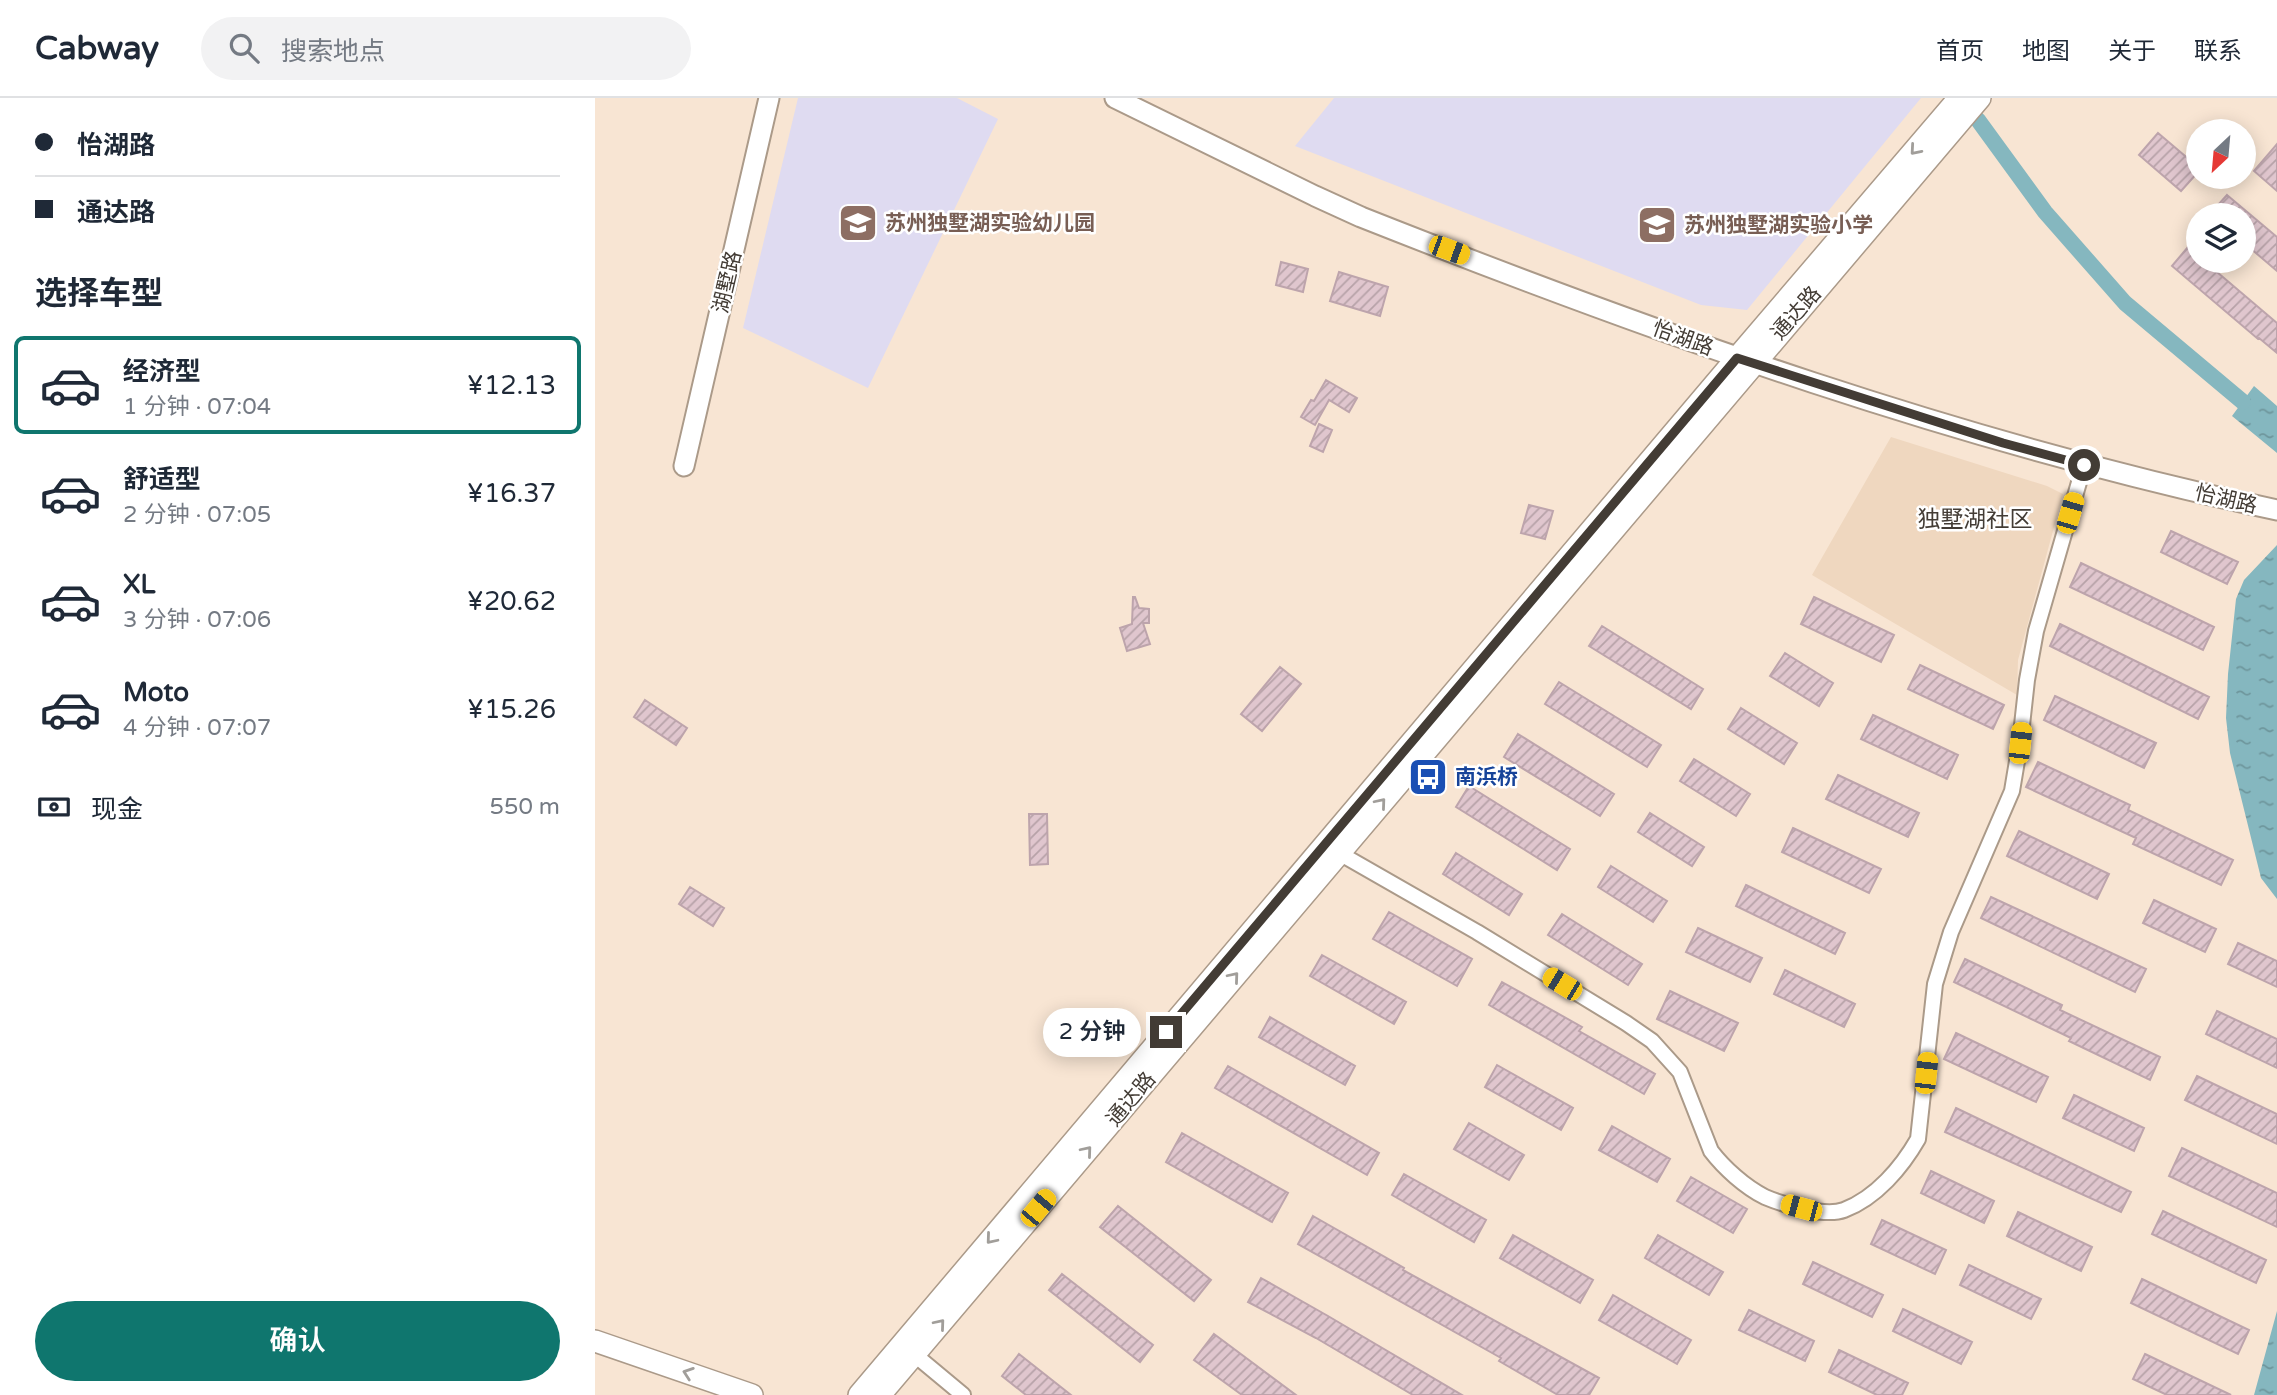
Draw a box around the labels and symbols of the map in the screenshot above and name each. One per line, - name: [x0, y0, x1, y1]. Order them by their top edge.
- north arrow: [2186, 119, 2256, 189]
- one-way arrow: [1911, 142, 1923, 155]
- school or university icon: 苏州独墅湖实验幼儿园: [837, 202, 879, 244]
- school or university icon: 苏州独墅湖实验小学: [1636, 204, 1678, 246]
- place label: 苏州独墅湖实验幼儿园: [885, 211, 1095, 236]
- place label: 苏州独墅湖实验小学: [1684, 213, 1873, 238]
- car: [1426, 233, 1473, 267]
- street label: 湖墅路: [708, 249, 747, 316]
- street label: 通达路: [1766, 281, 1826, 345]
- street label: 怡湖路: [1649, 316, 1717, 361]
- route start: [2068, 449, 2100, 481]
- street label: 怡湖路: [2192, 480, 2259, 519]
- car: [2055, 490, 2086, 536]
- district label: 独墅湖社区: [1918, 506, 2033, 534]
- car: [2008, 721, 2033, 765]
- bus stop icon: 南浜桥: [1407, 756, 1449, 798]
- place label: 南浜桥: [1455, 765, 1518, 790]
- one-way arrow: [1373, 799, 1385, 812]
- car: [1539, 964, 1586, 1004]
- one-way arrow: [1226, 972, 1238, 985]
- callout: 2 分钟: [1043, 1007, 1141, 1056]
- route end: [1150, 1016, 1182, 1048]
- car: [1914, 1051, 1939, 1095]
- street label: 通达路: [1102, 1067, 1161, 1131]
- one-way arrow: [1079, 1146, 1091, 1159]
- car: [1017, 1185, 1060, 1231]
- car: [1778, 1192, 1825, 1224]
- one-way arrow: [987, 1231, 1000, 1244]
- one-way arrow: [932, 1320, 944, 1333]
- one-way arrow: [682, 1367, 694, 1381]

